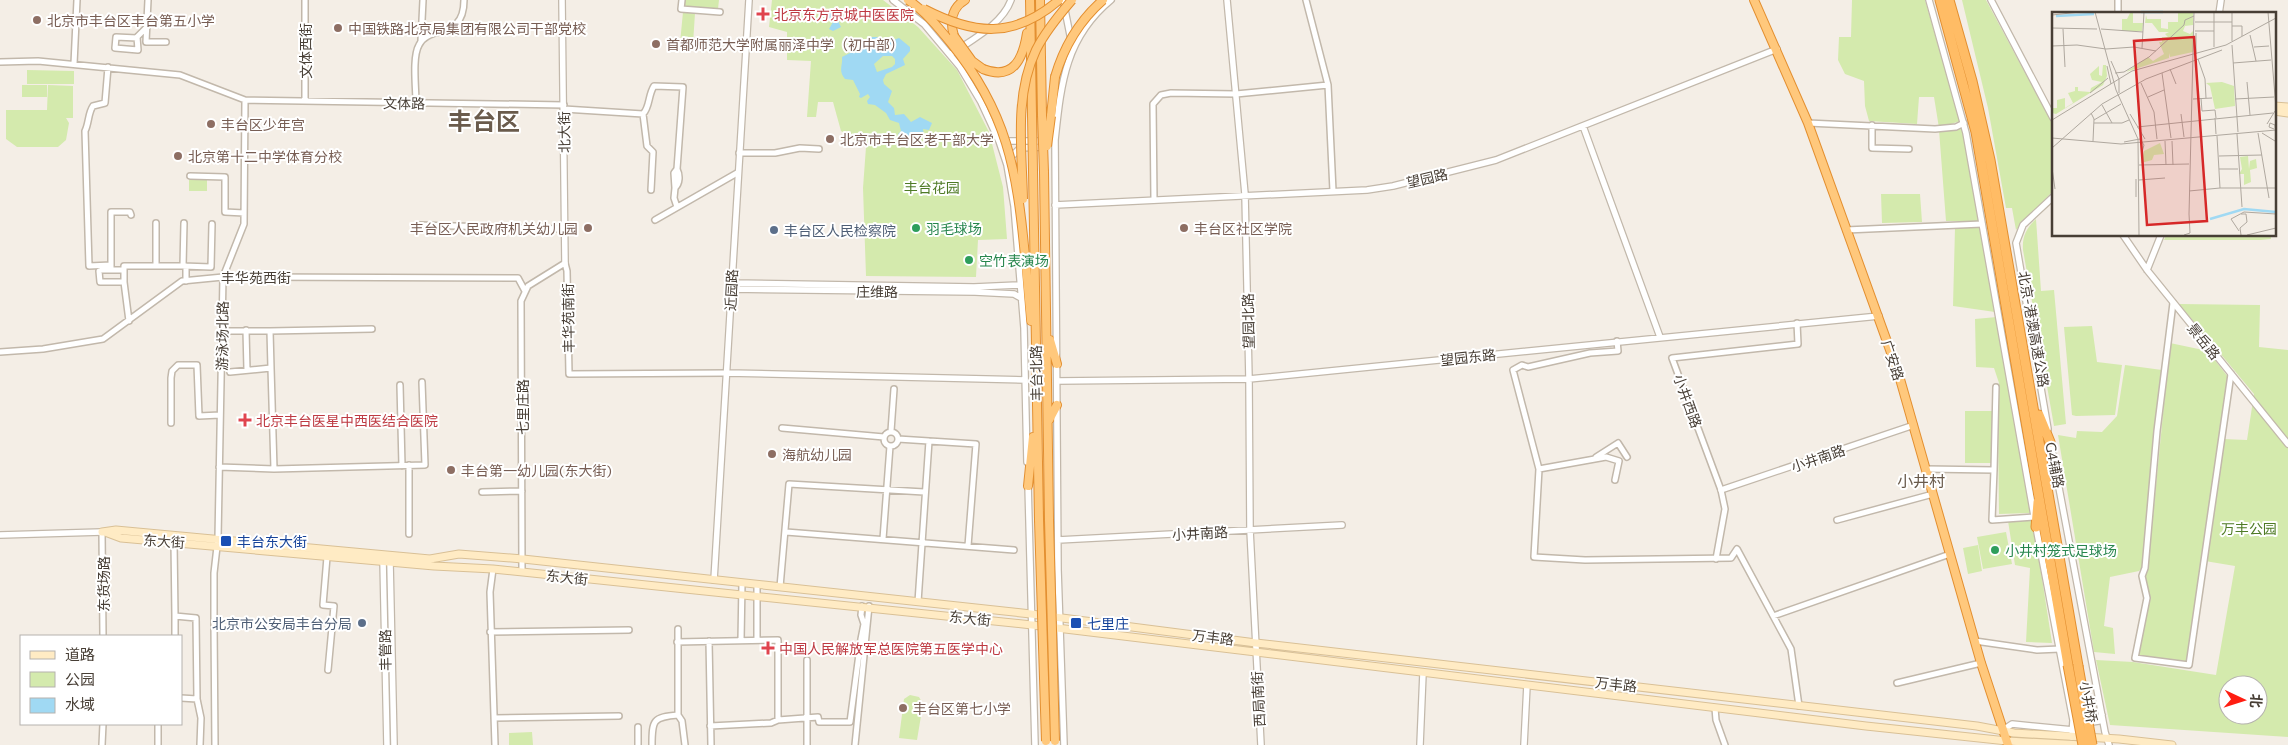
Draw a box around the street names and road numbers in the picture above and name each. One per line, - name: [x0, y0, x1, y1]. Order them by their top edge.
- street label: 文体西街: [297, 23, 314, 79]
- street label: 文体路: [383, 94, 425, 112]
- street label: 北大街: [555, 111, 573, 153]
- street label: 望园路: [1405, 165, 1449, 191]
- street label: 丰华苑西街: [221, 269, 291, 286]
- street label: 近园路: [721, 269, 741, 311]
- street label: 北京-港澳高速公路: [2015, 269, 2053, 389]
- street label: 丰华苑南街: [559, 283, 577, 353]
- street label: 庄维路: [856, 283, 898, 300]
- street label: 望园北路: [1239, 293, 1257, 349]
- street label: 游泳场北路: [213, 301, 231, 371]
- street label: 景岳路: [2184, 319, 2224, 363]
- street label: 广安路: [1878, 337, 1908, 383]
- street label: 丰台北路: [1027, 345, 1045, 401]
- street label: 望园东路: [1439, 346, 1497, 368]
- street label: 小井西路: [1670, 372, 1706, 430]
- street label: 七里庄路: [514, 379, 531, 435]
- street label: G4辅路: [2042, 440, 2068, 490]
- street label: 小井南路: [1789, 441, 1847, 475]
- street label: 小井南路: [1172, 523, 1228, 543]
- street label: 东大街: [142, 531, 186, 551]
- street label: 东货场路: [95, 556, 112, 612]
- street label: 东大街: [545, 566, 589, 588]
- street label: 东大街: [948, 607, 992, 629]
- street label: 万丰路: [1191, 626, 1235, 648]
- street label: 丰管路: [376, 629, 394, 671]
- street label: 西局南街: [1248, 671, 1268, 727]
- street label: 万丰路: [1594, 673, 1638, 695]
- street label: 小井桥: [2077, 680, 2101, 724]

